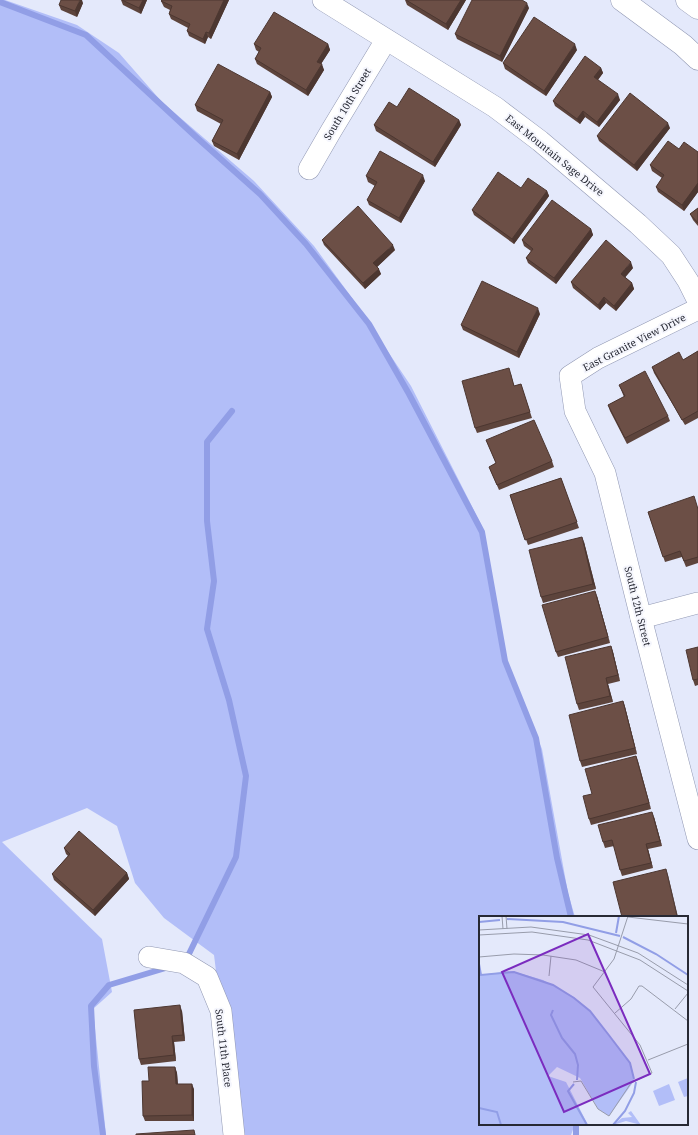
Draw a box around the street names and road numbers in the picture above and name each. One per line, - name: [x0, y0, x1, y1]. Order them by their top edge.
- street label: South 10th Street: [320, 65, 374, 143]
- street label: East Mountain Sage Drive: [503, 111, 607, 199]
- street label: East Granite View Drive: [580, 310, 688, 374]
- street label: South 12th Street: [621, 565, 655, 648]
- street label: South 11th Place: [212, 1008, 236, 1088]

